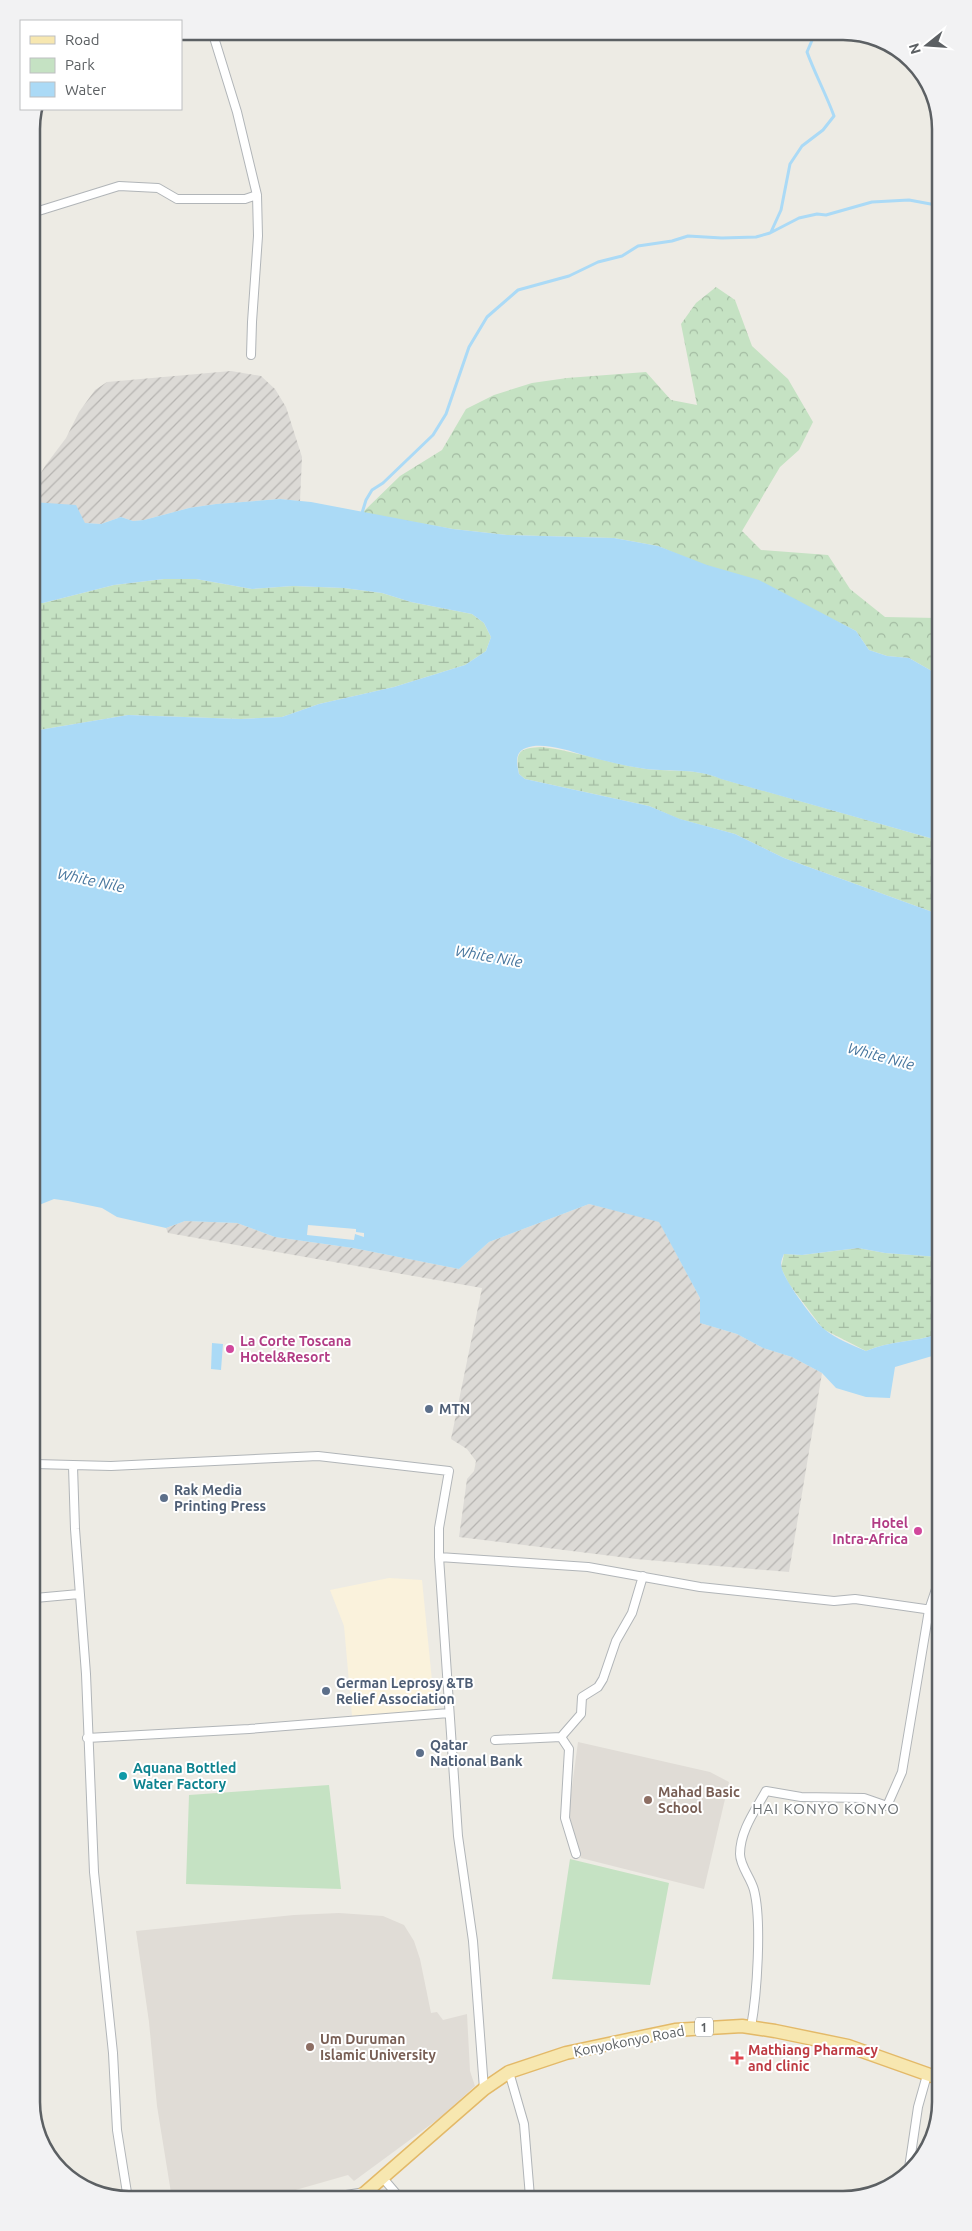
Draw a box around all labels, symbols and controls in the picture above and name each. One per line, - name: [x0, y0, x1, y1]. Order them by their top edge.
- legend: [20, 20, 182, 110]
- north arrow: [902, 20, 952, 70]
- text: Road: [65, 31, 100, 48]
- text: N: [905, 41, 924, 56]
- text: Park: [65, 56, 95, 73]
- text: Water: [65, 81, 106, 98]
- water label: White Nile: [56, 865, 126, 895]
- water label: White Nile: [454, 942, 524, 970]
- water label: White Nile: [846, 1039, 916, 1073]
- place label: La Corte Toscana Hotel&Resort: [240, 1333, 351, 1365]
- marker: La Corte Toscana Hotel&Resort: [224, 1343, 236, 1355]
- place label: MTN: [439, 1401, 470, 1417]
- marker: MTN: [423, 1403, 435, 1415]
- place label: Rak Media Printing Press: [174, 1482, 267, 1514]
- marker: Rak Media Printing Press: [158, 1492, 170, 1504]
- place label: Hotel Intra-Africa: [832, 1515, 908, 1547]
- marker: Hotel Intra-Africa: [912, 1525, 924, 1537]
- place label: German Leprosy &TB Relief Association: [336, 1675, 474, 1707]
- marker: German Leprosy &TB Relief Association: [320, 1685, 332, 1697]
- place label: Qatar National Bank: [430, 1737, 523, 1769]
- marker: Qatar National Bank: [414, 1747, 426, 1759]
- place label: Aquana Bottled Water Factory: [133, 1760, 236, 1792]
- marker: Aquana Bottled Water Factory: [117, 1770, 129, 1782]
- place label: Mahad Basic School: [658, 1784, 740, 1816]
- marker: Mahad Basic School: [642, 1794, 654, 1806]
- district label: HAI KONYO KONYO: [752, 1800, 900, 1817]
- road number: 1: [695, 2018, 713, 2036]
- street label: Konyokonyo Road: [572, 2022, 686, 2060]
- place label: Um Duruman Islamic University: [320, 2031, 436, 2063]
- marker: Um Duruman Islamic University: [304, 2041, 316, 2053]
- place label: Mathiang Pharmacy and clinic: [748, 2042, 879, 2074]
- marker: Mathiang Pharmacy and clinic: [730, 2051, 744, 2065]

